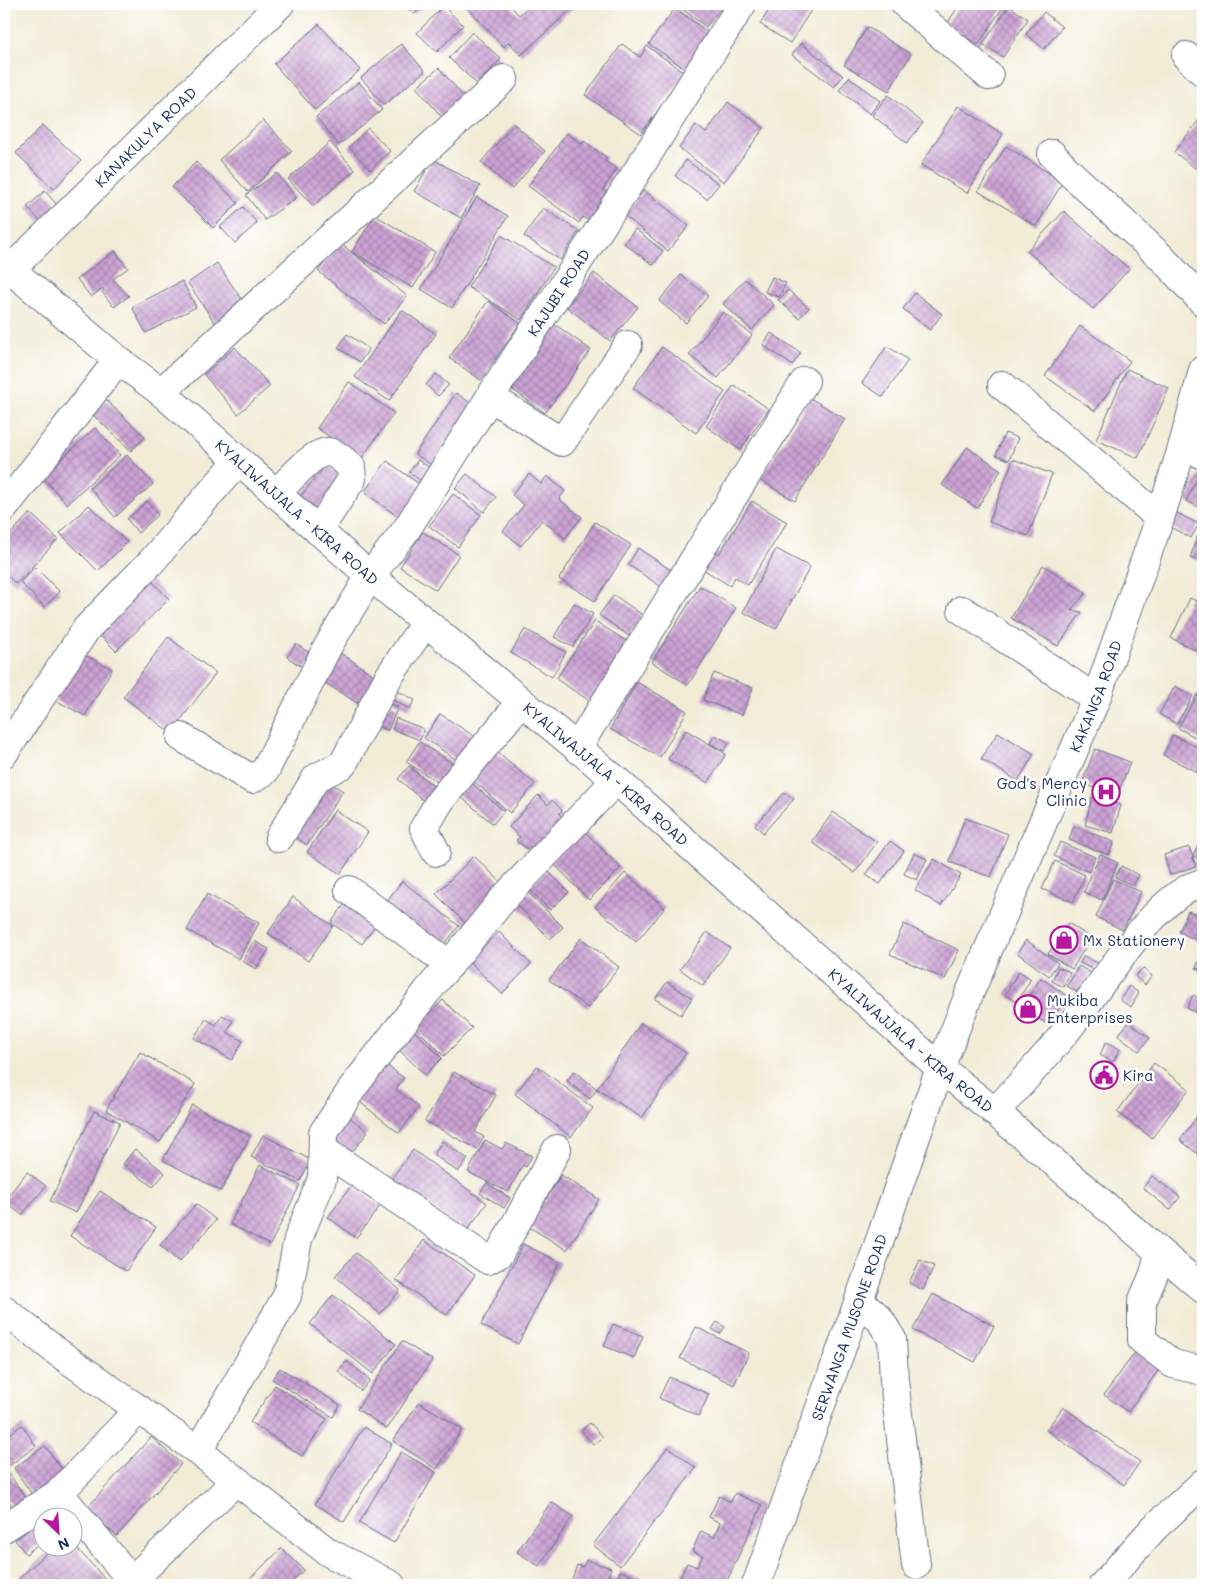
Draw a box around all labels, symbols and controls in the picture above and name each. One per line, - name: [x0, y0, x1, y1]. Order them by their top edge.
- street label: KANAKULYA ROAD: [90, 82, 201, 191]
- street label: KAJUBI ROAD: [522, 245, 594, 340]
- street label: KYALIWAJJALA - KIRA ROAD: [211, 435, 383, 589]
- street label: KAKANGA ROAD: [1064, 637, 1126, 755]
- street label: KYALIWAJJALA - KIRA ROAD: [519, 697, 693, 850]
- place label: God's Mercy Clinic: [997, 773, 1087, 810]
- hospital icon: God's Mercy Clinic: [1091, 777, 1121, 807]
- shop icon: Mx Stationery: [1049, 925, 1079, 955]
- place label: Mx Stationery: [1083, 930, 1185, 950]
- street label: KYALIWAJJALA - KIRA ROAD: [824, 964, 997, 1117]
- place label: Mukiba Enterprises: [1047, 990, 1133, 1027]
- shop icon: Mukiba Enterprises: [1013, 994, 1043, 1024]
- public building icon: Kira: [1089, 1060, 1119, 1090]
- place label: Kira: [1123, 1065, 1154, 1085]
- street label: SERWANGA MUSONE ROAD: [806, 1231, 891, 1423]
- north arrow: [32, 1506, 82, 1556]
- text: N: [55, 1533, 73, 1555]

